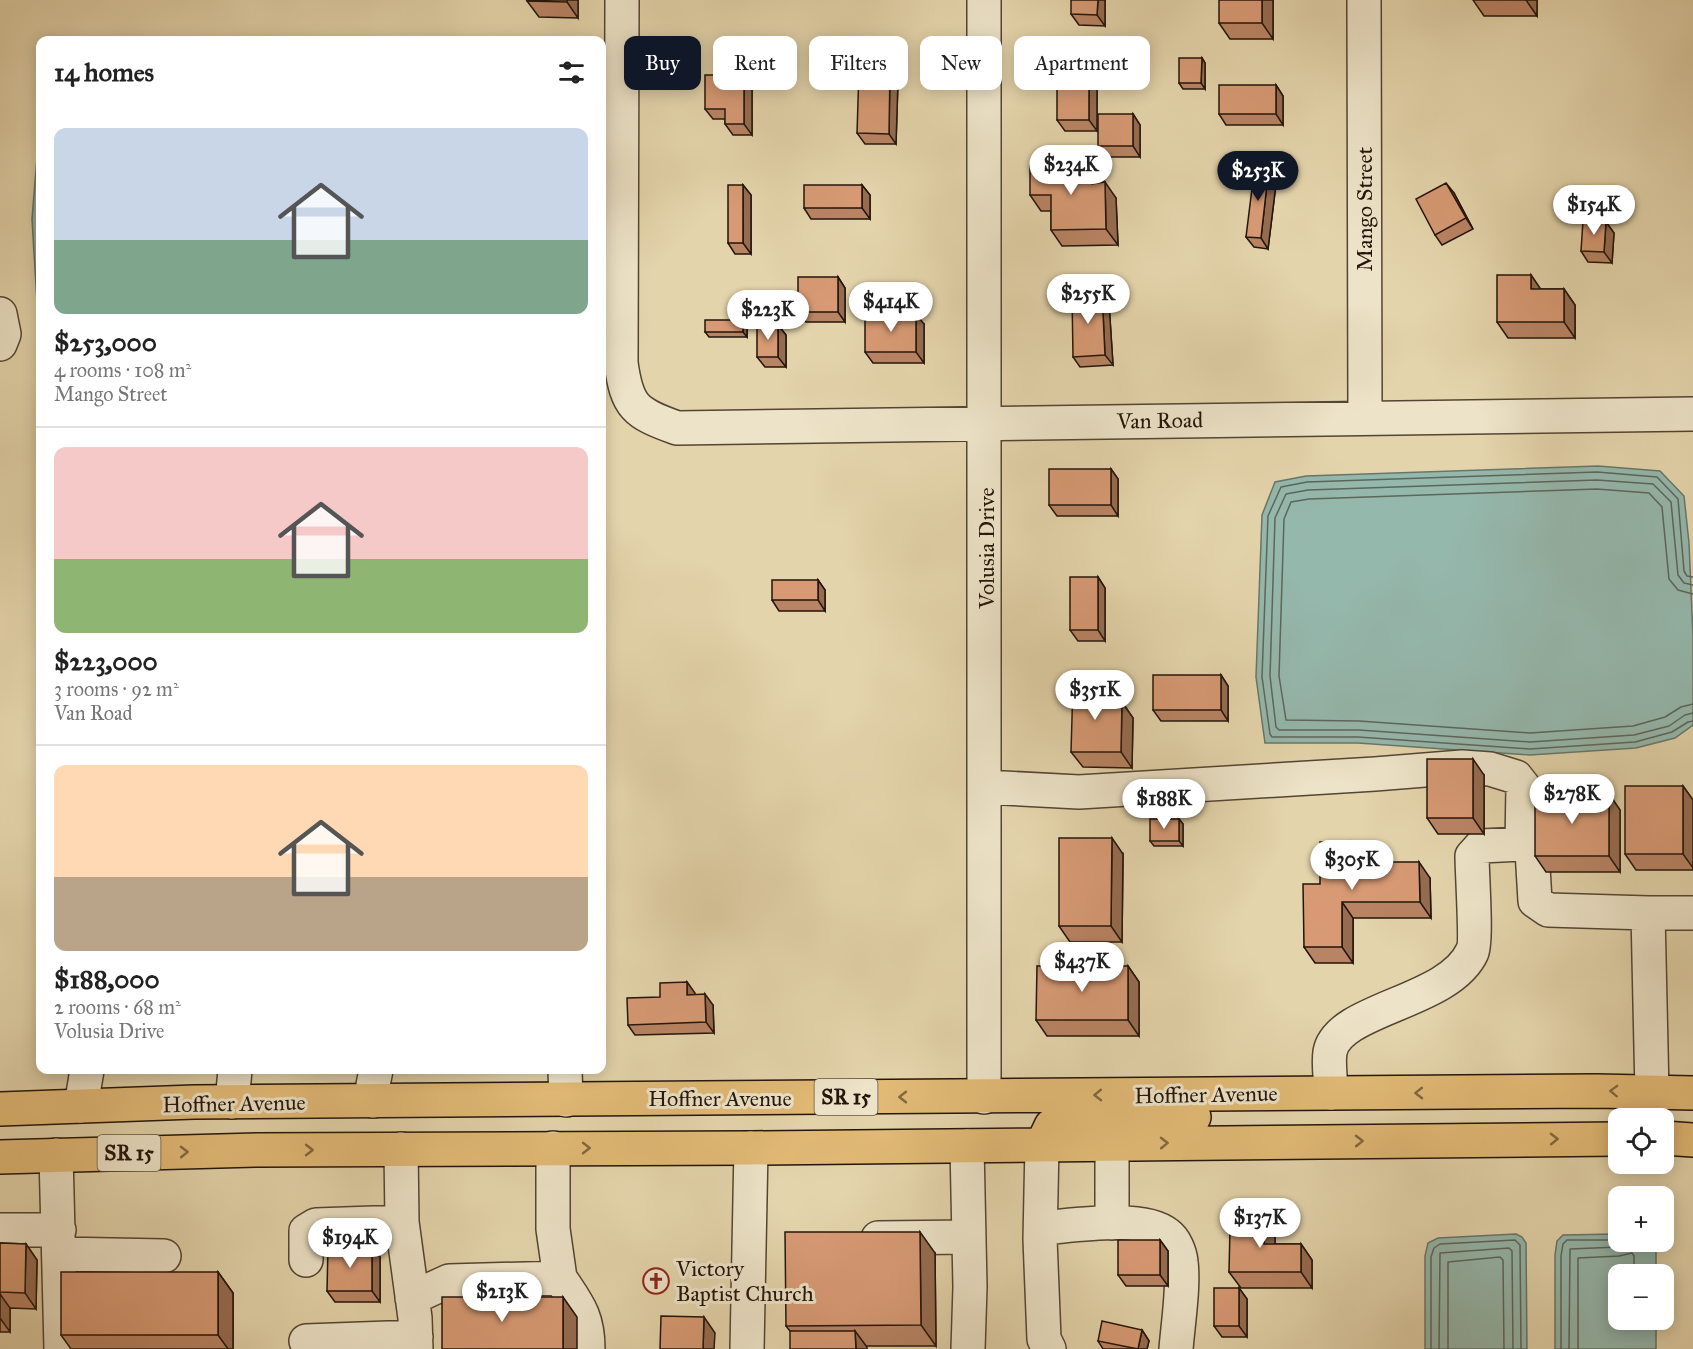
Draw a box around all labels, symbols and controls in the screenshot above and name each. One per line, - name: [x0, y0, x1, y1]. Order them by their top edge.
- chip: Buy: [624, 36, 701, 90]
- chip: Rent: [713, 36, 797, 90]
- chip: Filters: [809, 36, 908, 90]
- chip: New: [920, 36, 1002, 90]
- chip: Apartment: [1014, 36, 1150, 90]
- text: 14 homes: [54, 56, 154, 88]
- icon: filters: [555, 56, 588, 89]
- pin: $234K: [1029, 145, 1113, 196]
- street label: Mango Street: [1351, 146, 1378, 271]
- pin: $253K: [1216, 151, 1300, 202]
- text: $234K: [1043, 152, 1099, 176]
- text: $253K: [1231, 158, 1285, 182]
- icon: home: [267, 167, 375, 275]
- pin: $154K: [1552, 185, 1636, 236]
- text: $154K: [1567, 192, 1621, 216]
- pin: $255K: [1046, 274, 1130, 325]
- text: $255K: [1061, 281, 1115, 305]
- pin: $414K: [849, 282, 933, 333]
- text: $414K: [863, 289, 919, 313]
- pin: $223K: [726, 290, 810, 341]
- text: $223K: [741, 297, 795, 321]
- text: $253,000: [54, 326, 157, 358]
- text: 4 rooms · 108 m²: [54, 358, 191, 382]
- text: Mango Street: [54, 382, 167, 406]
- street label: Van Road: [1116, 406, 1203, 435]
- icon: home: [267, 486, 375, 594]
- street label: Volusia Drive: [973, 487, 1000, 610]
- text: $223,000: [54, 645, 158, 677]
- pin: $351K: [1053, 670, 1137, 721]
- text: 3 rooms · 92 m²: [54, 677, 179, 701]
- text: $351K: [1069, 677, 1121, 701]
- text: Van Road: [54, 701, 133, 725]
- pin: $278K: [1530, 774, 1614, 825]
- pin: $188K: [1122, 779, 1206, 830]
- text: $278K: [1544, 781, 1600, 805]
- text: $188K: [1136, 786, 1192, 810]
- icon: home: [267, 804, 375, 912]
- pin: $305K: [1310, 840, 1394, 891]
- text: $305K: [1324, 847, 1380, 871]
- pin: $437K: [1040, 942, 1124, 993]
- text: $437K: [1054, 949, 1110, 973]
- text: $188,000: [54, 963, 160, 995]
- text: 2 rooms · 68 m²: [54, 995, 181, 1019]
- text: Volusia Drive: [54, 1019, 164, 1043]
- road number: SR 15: [814, 1079, 878, 1115]
- street label: Hoffner Avenue: [1134, 1080, 1278, 1109]
- street label: Hoffner Avenue: [648, 1085, 792, 1112]
- one-way arrow: [1609, 1085, 1618, 1098]
- one-way arrow: [1414, 1086, 1423, 1099]
- street label: Hoffner Avenue: [162, 1089, 306, 1118]
- one-way arrow: [1093, 1089, 1102, 1102]
- one-way arrow: [898, 1091, 907, 1103]
- map controls: [1608, 1108, 1674, 1330]
- button: locate: [1608, 1108, 1674, 1174]
- one-way arrow: [1549, 1133, 1558, 1146]
- road number: SR 15: [98, 1135, 160, 1171]
- one-way arrow: [1354, 1135, 1363, 1147]
- one-way arrow: [1159, 1137, 1168, 1150]
- one-way arrow: [581, 1142, 590, 1154]
- one-way arrow: [304, 1144, 313, 1156]
- one-way arrow: [180, 1146, 189, 1158]
- button: +: [1608, 1186, 1674, 1252]
- pin: $137K: [1218, 1198, 1302, 1249]
- text: $137K: [1234, 1205, 1286, 1229]
- pin: $194K: [308, 1218, 392, 1269]
- text: $194K: [322, 1225, 378, 1249]
- place label: Victory Baptist Church: [675, 1255, 814, 1307]
- button: −: [1608, 1264, 1674, 1330]
- church icon: Victory Baptist Church: [641, 1266, 671, 1296]
- pin: $213K: [460, 1272, 544, 1323]
- text: $213K: [476, 1279, 528, 1303]

